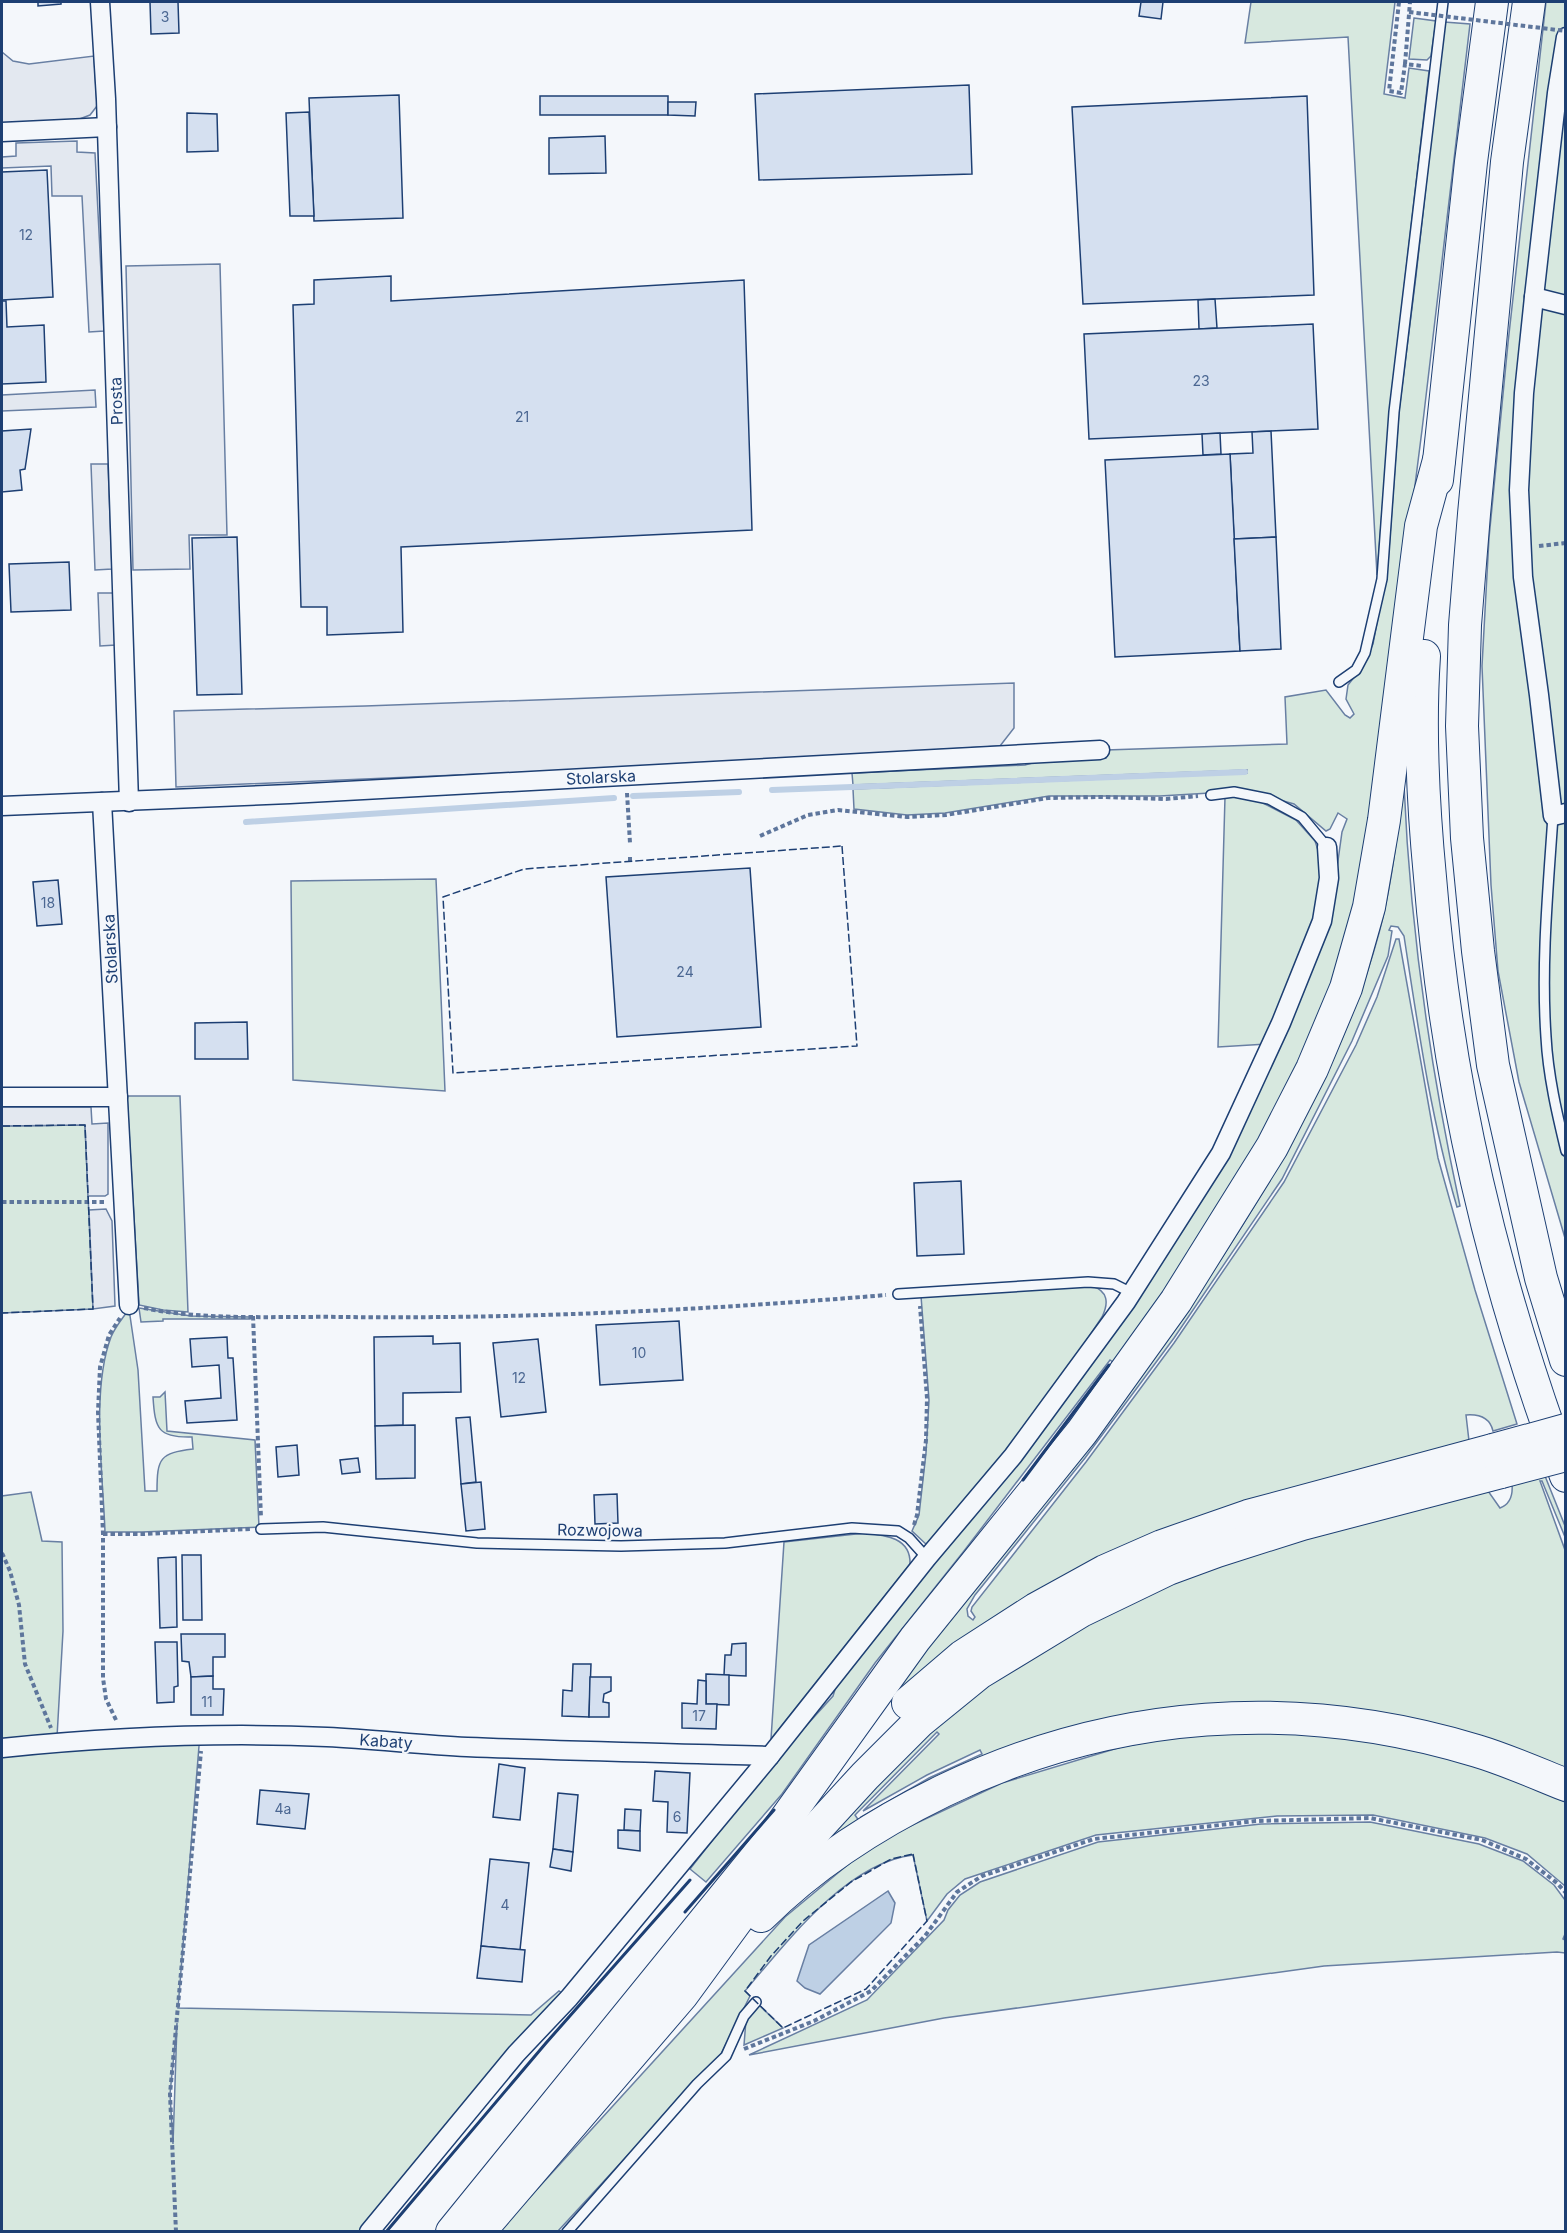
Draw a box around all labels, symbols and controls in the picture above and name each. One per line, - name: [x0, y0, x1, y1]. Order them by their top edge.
- house number: 3: [161, 8, 169, 25]
- house number: 12: [19, 226, 33, 243]
- house number: 23: [1192, 372, 1210, 389]
- street label: Prosta: [105, 377, 127, 425]
- house number: 21: [515, 408, 529, 425]
- street label: Stolarska: [566, 765, 636, 789]
- house number: 18: [41, 894, 55, 911]
- street label: Stolarska: [98, 914, 122, 984]
- house number: 24: [676, 963, 694, 980]
- house number: 10: [632, 1344, 646, 1361]
- house number: 12: [512, 1369, 526, 1386]
- street label: Rozwojowa: [557, 1519, 643, 1541]
- house number: 11: [201, 1693, 213, 1710]
- house number: 17: [692, 1707, 706, 1724]
- street label: Kabaty: [359, 1729, 413, 1753]
- house number: 4a: [275, 1800, 291, 1817]
- house number: 6: [673, 1808, 681, 1825]
- house number: 4: [500, 1896, 510, 1913]

